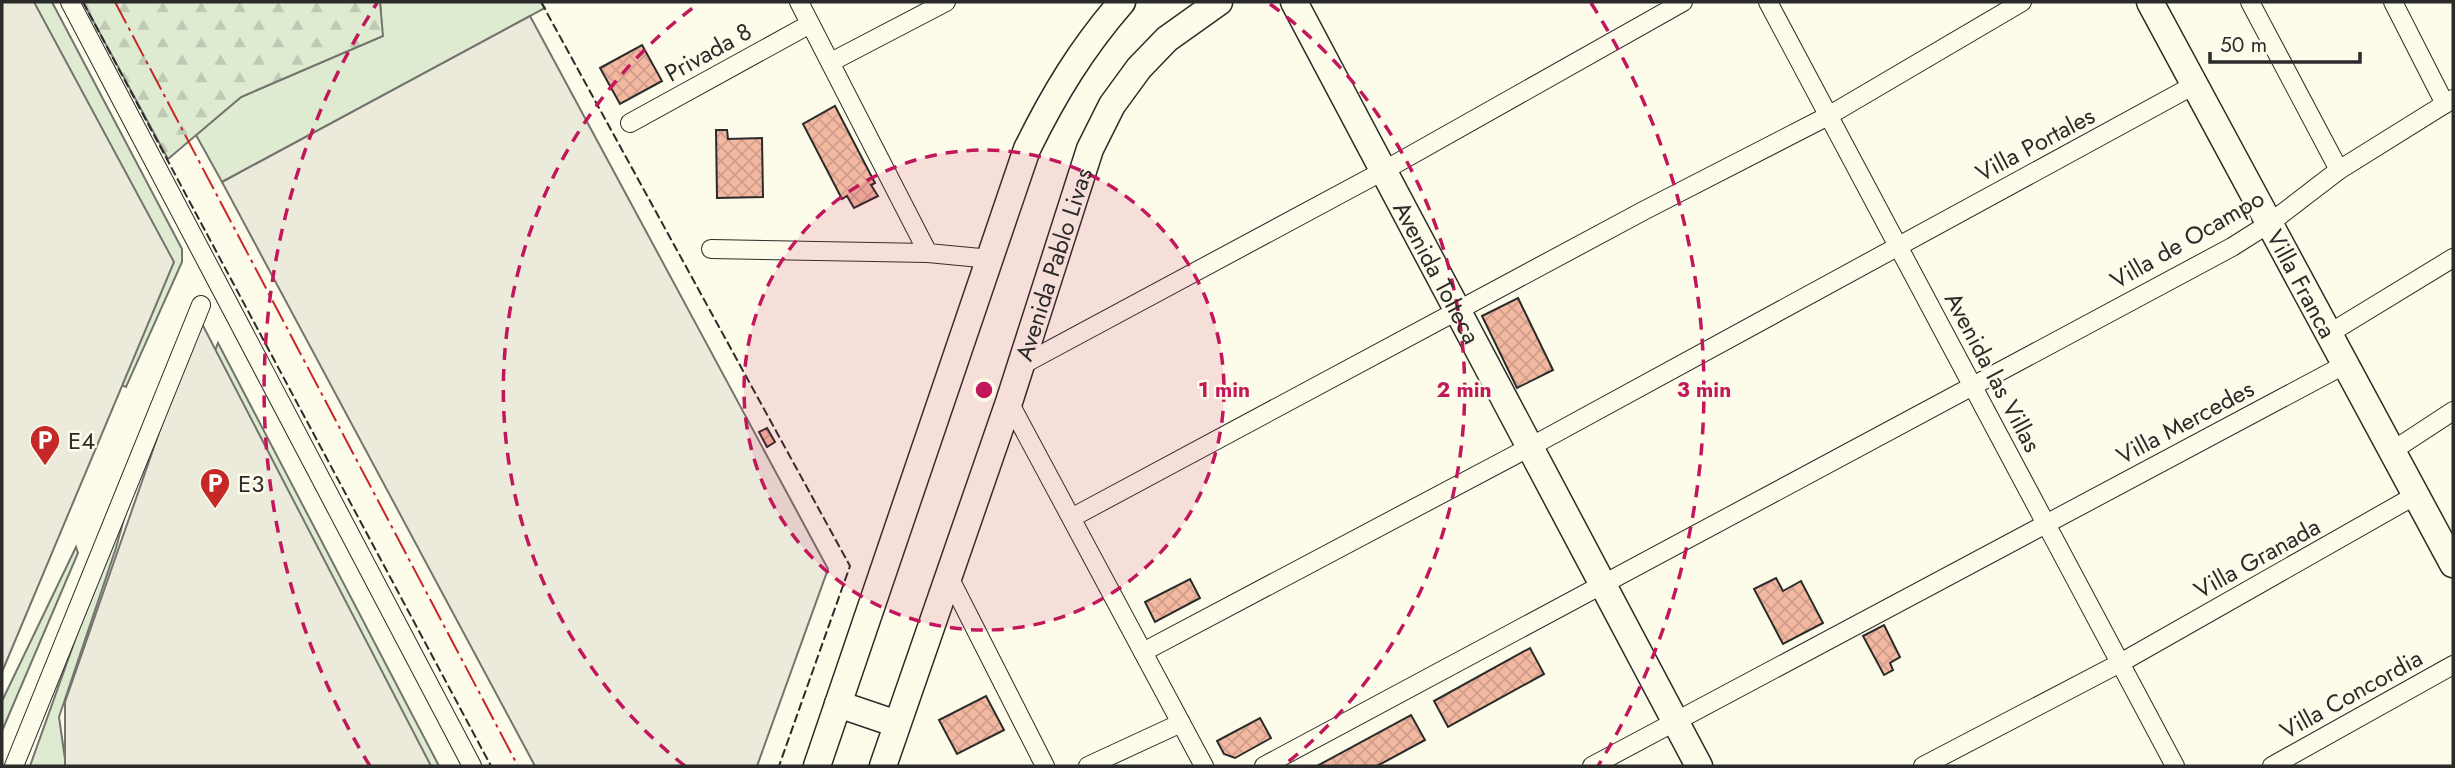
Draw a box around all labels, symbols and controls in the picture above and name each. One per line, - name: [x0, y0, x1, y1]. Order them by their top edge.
- street label: Privada 8: [658, 14, 758, 90]
- scale bar: [2210, 21, 2360, 65]
- text: 50 m: [2220, 30, 2267, 60]
- street label: Villa Portales: [1969, 98, 2101, 190]
- street label: Avenida Pablo Livas: [1006, 163, 1100, 365]
- street label: Villa de Ocampo: [2104, 181, 2270, 297]
- street label: Avenida Tolteca: [1385, 195, 1490, 350]
- street label: Villa Franca: [2258, 223, 2345, 344]
- street label: Avenida las Villas: [1936, 286, 2050, 458]
- street label: Villa Mercedes: [2110, 371, 2260, 473]
- text: 1 min: [1198, 375, 1250, 405]
- text: 2 min: [1436, 375, 1492, 405]
- text: 3 min: [1677, 375, 1731, 405]
- centre of rings: [972, 378, 996, 402]
- parking icon: E4: [28, 423, 62, 467]
- place label: E4: [68, 423, 95, 458]
- parking icon: E3: [198, 466, 232, 510]
- place label: E3: [238, 466, 264, 501]
- street label: Villa Granada: [2187, 509, 2327, 607]
- street label: Villa Concordia: [2273, 640, 2429, 748]

